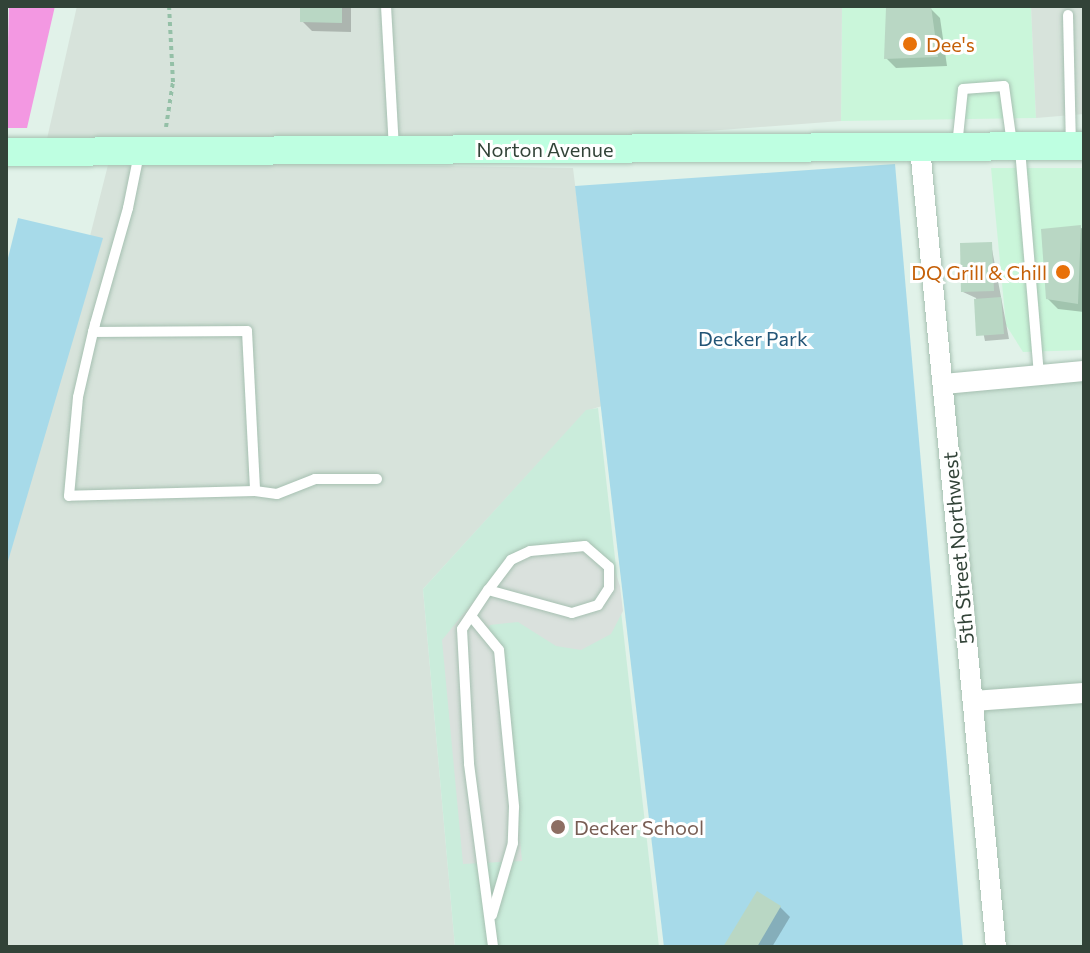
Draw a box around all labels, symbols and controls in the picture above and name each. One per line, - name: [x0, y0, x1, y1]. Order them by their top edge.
- place label: Dee's: [926, 32, 975, 56]
- marker: Dee's: [901, 35, 919, 53]
- street label: Norton Avenue: [477, 137, 613, 161]
- place label: DQ Grill & Chill: [911, 260, 1047, 284]
- marker: DQ Grill & Chill: [1054, 263, 1072, 281]
- park label: Decker Park: [698, 326, 808, 350]
- street label: 5th Street Northwest: [938, 451, 978, 645]
- place label: Decker School: [574, 815, 704, 839]
- marker: Decker School: [549, 818, 567, 836]

